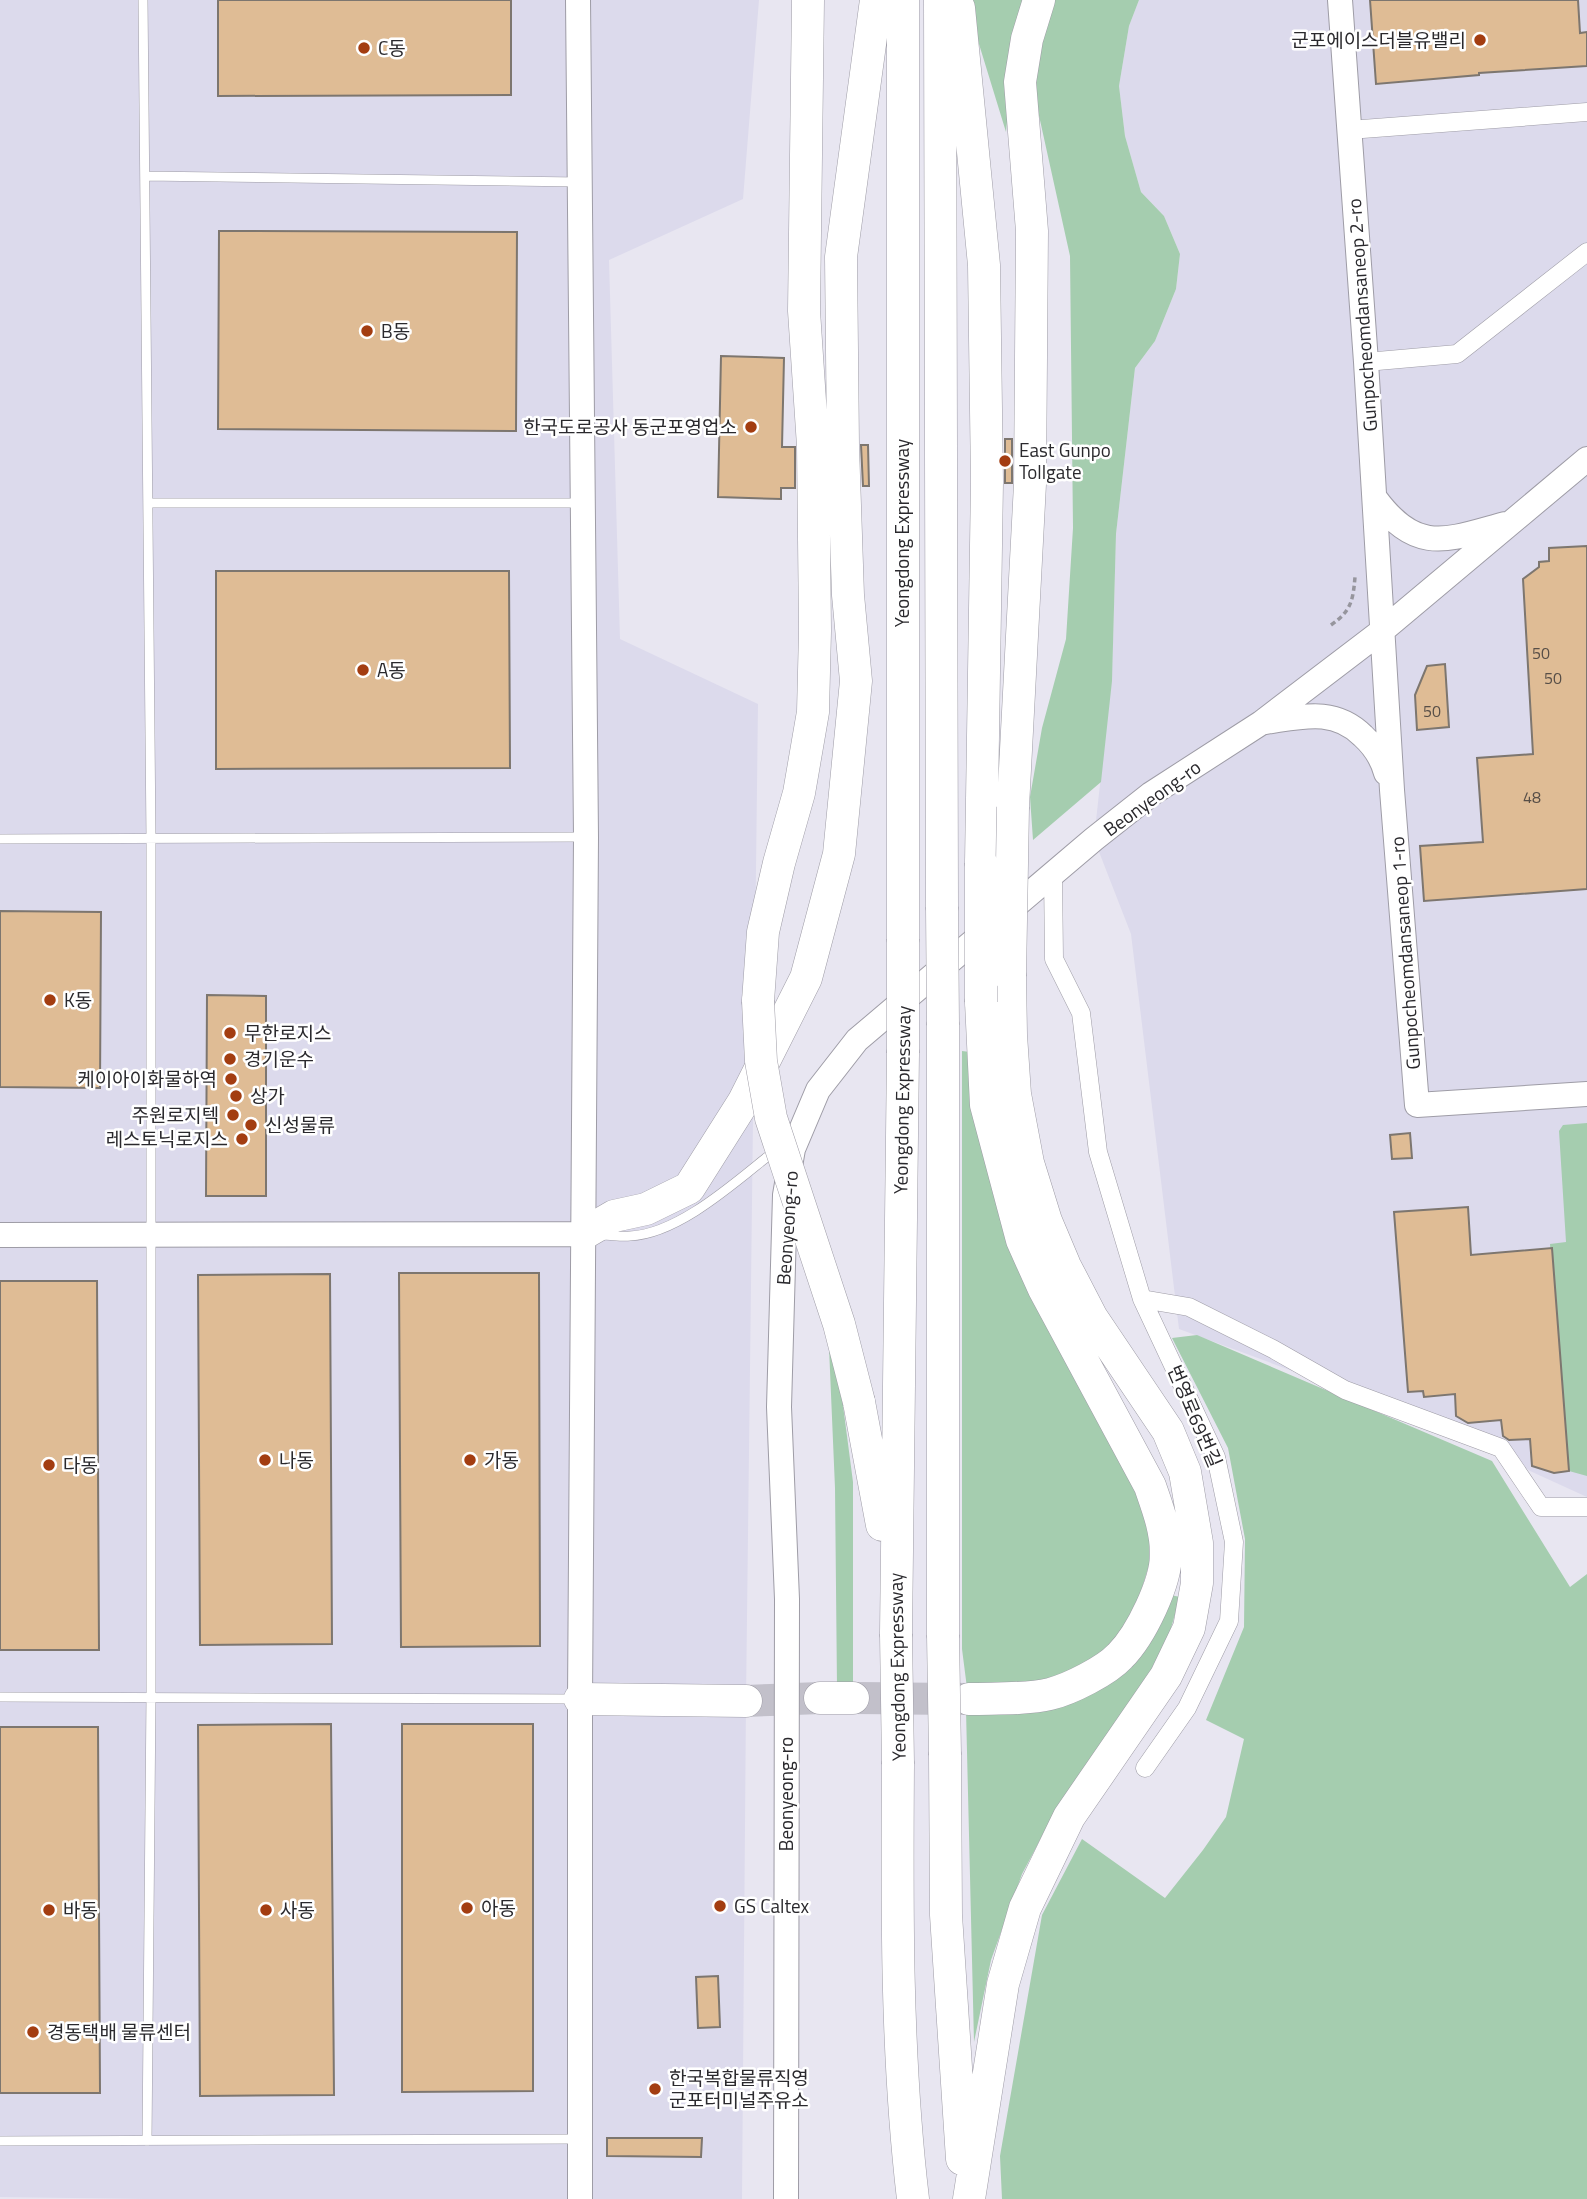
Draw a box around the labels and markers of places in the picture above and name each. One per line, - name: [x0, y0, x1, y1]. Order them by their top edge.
- place label: 군포에이스더블유밸리: [1291, 25, 1466, 54]
- marker: 군포에이스더블유밸리: [1472, 32, 1488, 48]
- place label: C동: [378, 33, 406, 62]
- marker: C동: [356, 40, 372, 56]
- place label: B동: [381, 316, 410, 345]
- marker: B동: [359, 323, 375, 339]
- place label: 한국도로공사 동군포영업소: [523, 412, 737, 441]
- marker: 한국도로공사 동군포영업소: [743, 419, 759, 435]
- place label: East Gunpo Tollgate: [1019, 435, 1111, 486]
- marker: East Gunpo Tollgate: [997, 453, 1013, 469]
- place label: A동: [377, 655, 406, 684]
- marker: A동: [355, 662, 371, 678]
- place label: K동: [64, 985, 92, 1014]
- marker: K동: [42, 992, 58, 1008]
- place label: 무한로지스: [244, 1018, 331, 1047]
- marker: 무한로지스: [222, 1025, 238, 1041]
- place label: 경기운수: [244, 1044, 314, 1073]
- marker: 경기운수: [222, 1051, 238, 1067]
- place label: 케이아이화물하역: [77, 1064, 217, 1093]
- marker: 케이아이화물하역: [223, 1071, 239, 1087]
- place label: 상가: [250, 1081, 285, 1110]
- marker: 상가: [228, 1088, 244, 1104]
- place label: 주원로지텍: [132, 1100, 219, 1129]
- marker: 주원로지텍: [225, 1107, 241, 1123]
- place label: 신성물류: [265, 1110, 335, 1139]
- marker: 신성물류: [243, 1117, 259, 1133]
- place label: 레스토닉로지스: [106, 1124, 228, 1153]
- marker: 레스토닉로지스: [234, 1131, 250, 1147]
- place label: 나동: [279, 1445, 314, 1474]
- place label: 가동: [484, 1445, 519, 1474]
- place label: 다동: [63, 1450, 98, 1479]
- marker: 나동: [257, 1452, 273, 1468]
- marker: 가동: [462, 1452, 478, 1468]
- marker: 다동: [41, 1457, 57, 1473]
- place label: GS Caltex: [734, 1891, 810, 1920]
- place label: 아동: [481, 1893, 516, 1922]
- place label: 바동: [63, 1895, 98, 1924]
- place label: 사동: [280, 1895, 315, 1924]
- marker: GS Caltex: [712, 1898, 728, 1914]
- marker: 아동: [459, 1900, 475, 1916]
- marker: 바동: [41, 1902, 57, 1918]
- marker: 사동: [258, 1902, 274, 1918]
- place label: 경동택배 물류센터: [47, 2017, 191, 2046]
- marker: 경동택배 물류센터: [25, 2024, 41, 2040]
- place label: 한국복합물류직영 군포터미널주유소: [669, 2063, 809, 2114]
- marker: 한국복합물류직영 군포터미널주유소: [647, 2081, 663, 2097]

